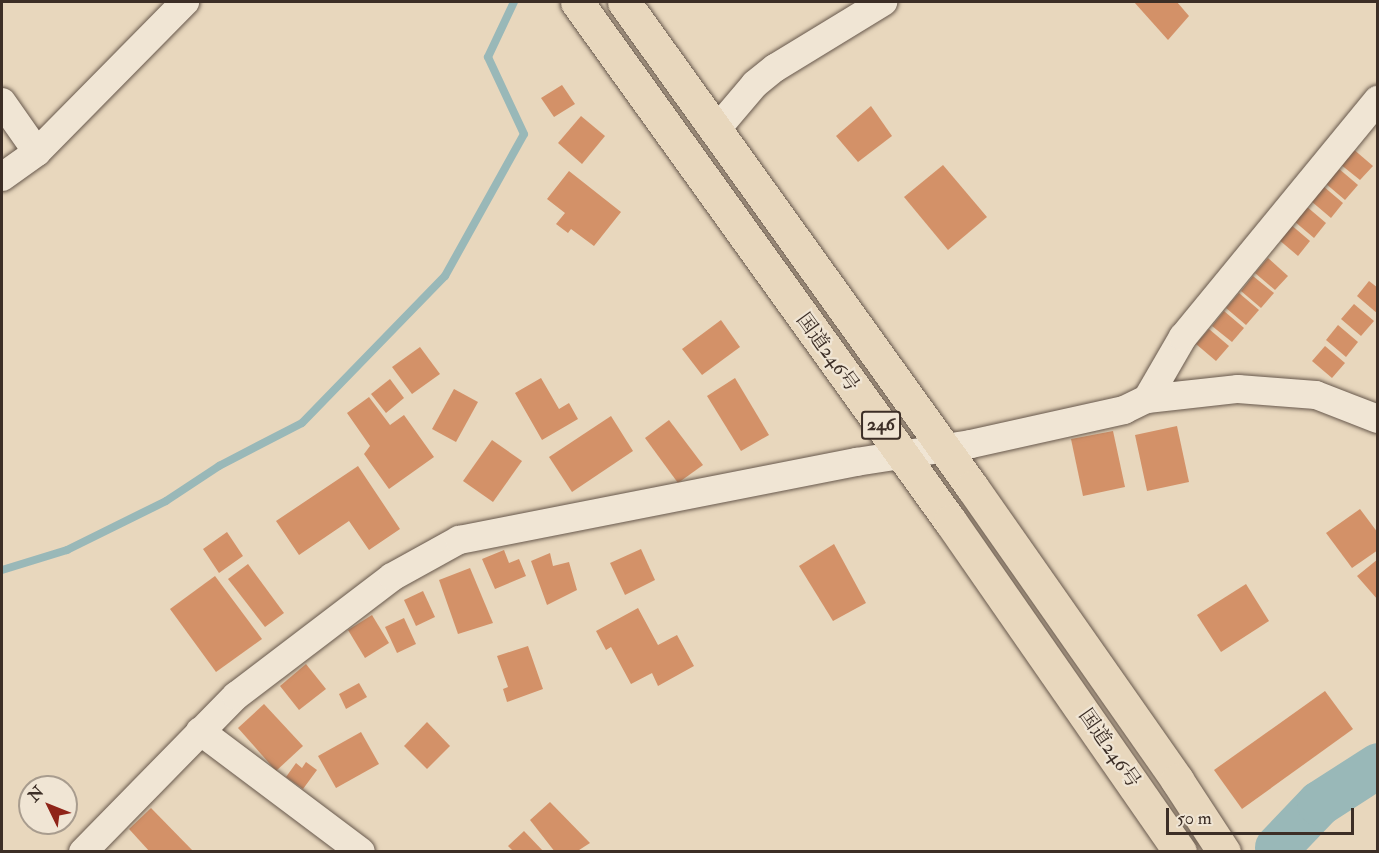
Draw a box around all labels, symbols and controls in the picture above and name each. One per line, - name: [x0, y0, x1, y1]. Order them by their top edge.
- street label: 国道246号: [792, 308, 864, 396]
- road number: 246: [860, 410, 902, 440]
- street label: 国道246号: [1074, 704, 1146, 792]
- north arrow: [18, 775, 78, 835]
- text: N: [24, 782, 48, 806]
- scale bar: [1169, 796, 1356, 834]
- text: 50 m: [1177, 807, 1212, 830]

